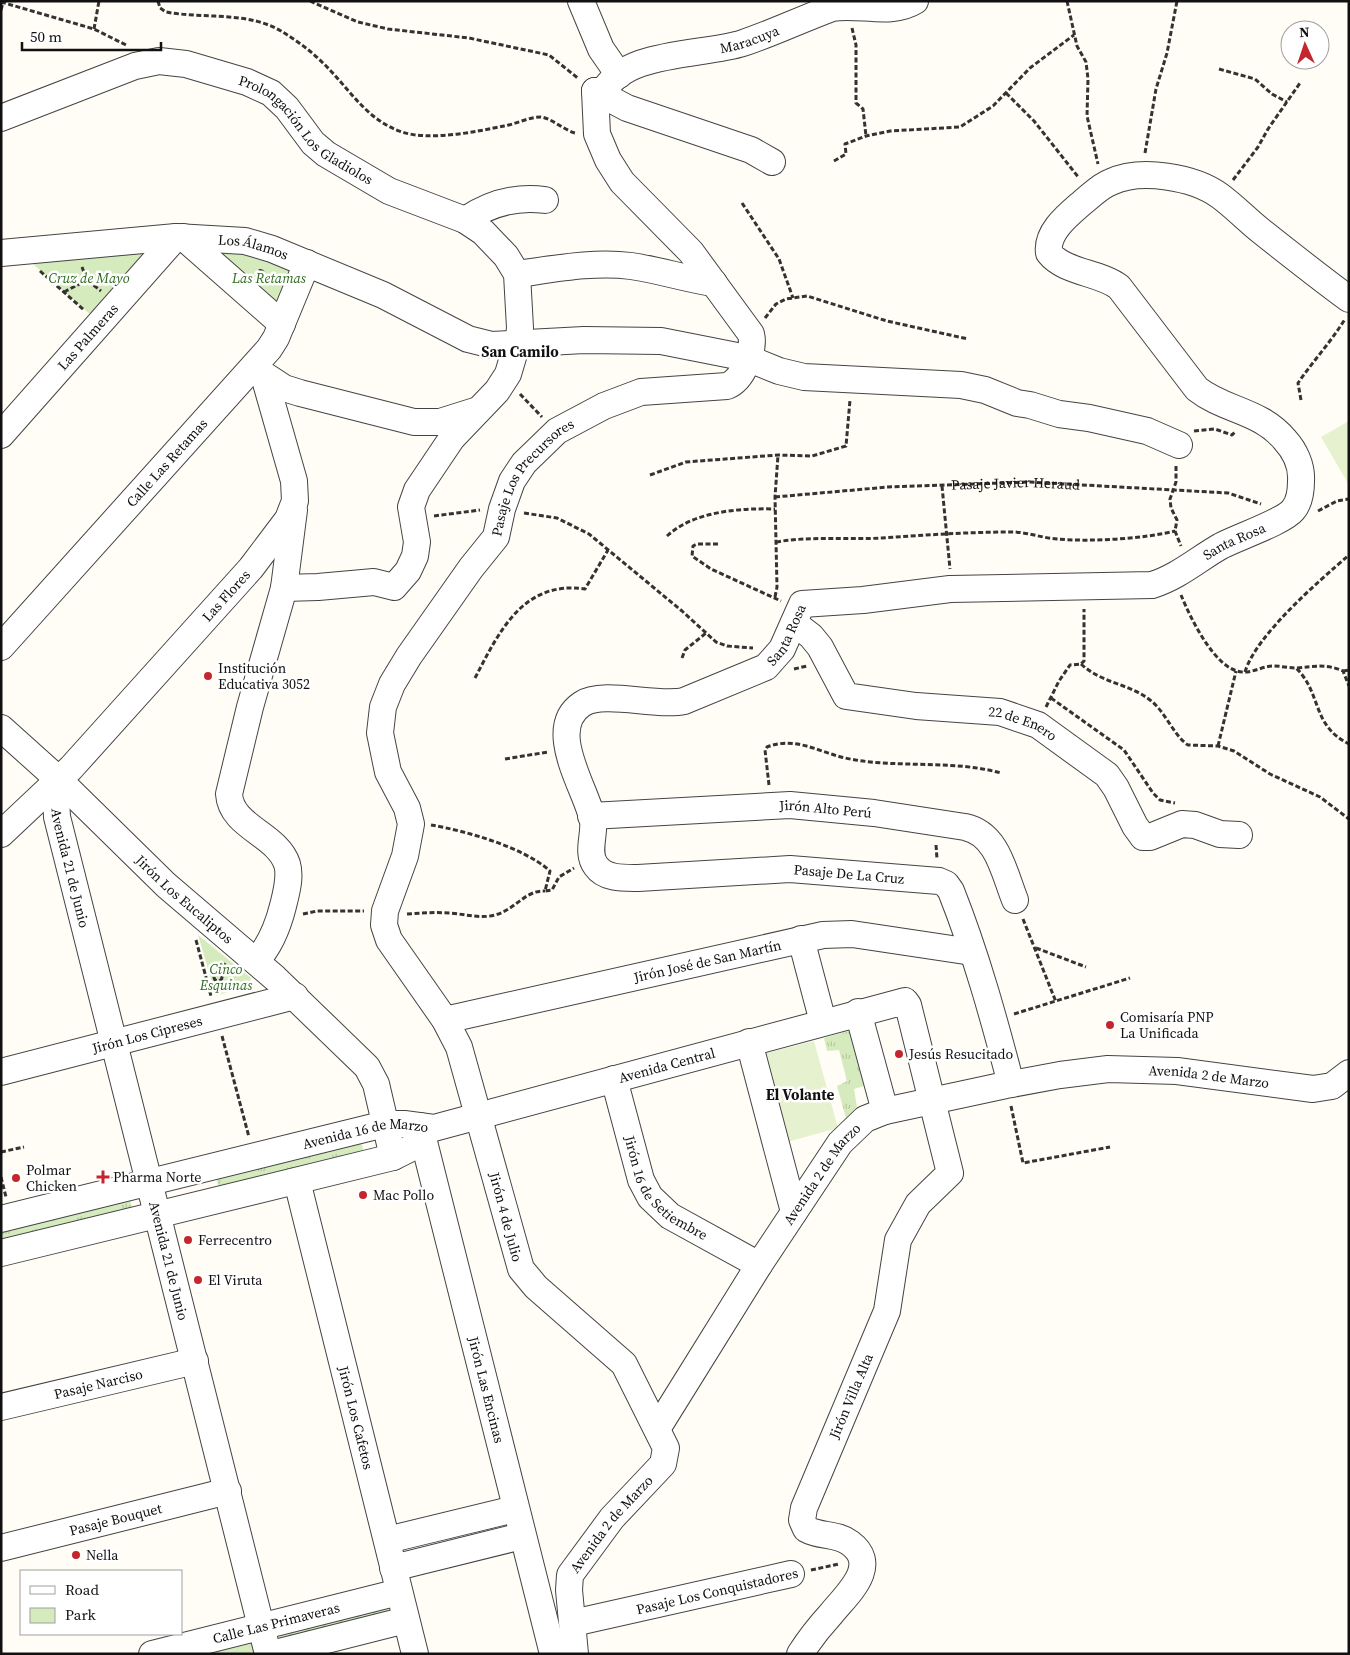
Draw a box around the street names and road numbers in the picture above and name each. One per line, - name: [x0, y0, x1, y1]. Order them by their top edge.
- street label: Maracuya: [718, 20, 783, 58]
- street label: Prolongación Los Gladiolos: [236, 70, 377, 190]
- street label: Los Álamos: [218, 229, 292, 265]
- street label: Las Palmeras: [53, 299, 123, 375]
- street label: Calle Las Retamas: [122, 414, 212, 511]
- street label: Pasaje Los Precursores: [486, 414, 578, 538]
- street label: Pasaje Javier Heraud: [951, 472, 1081, 495]
- street label: Santa Rosa: [1199, 517, 1270, 565]
- street label: Las Flores: [197, 565, 255, 626]
- street label: Santa Rosa: [762, 600, 811, 670]
- street label: 22 de Enero: [988, 701, 1061, 746]
- street label: Jirón Alto Perú: [778, 795, 873, 823]
- street label: Avenida 21 de Junio: [47, 808, 95, 930]
- street label: Jirón Los Eucaliptos: [130, 850, 238, 948]
- street label: Pasaje De La Cruz: [793, 859, 906, 889]
- street label: Jirón José de San Martín: [631, 935, 784, 988]
- street label: Jirón Los Cipreses: [89, 1010, 205, 1058]
- street label: Avenida Central: [616, 1043, 717, 1088]
- street label: Avenida 2 de Marzo: [1148, 1060, 1271, 1093]
- street label: Avenida 16 de Marzo: [300, 1114, 430, 1154]
- street label: Avenida 2 de Marzo: [778, 1118, 865, 1229]
- street label: Jirón 16 de Setiembre: [619, 1132, 711, 1245]
- street label: Jirón 4 de Julio: [484, 1169, 528, 1264]
- street label: Avenida 21 de Junio: [144, 1199, 194, 1323]
- street label: Jirón Las Encinas: [463, 1333, 509, 1445]
- street label: Jirón Villa Alta: [824, 1349, 878, 1443]
- street label: Jirón Los Cafetos: [333, 1363, 379, 1472]
- street label: Pasaje Narciso: [52, 1364, 145, 1404]
- street label: Avenida 2 de Marzo: [565, 1471, 658, 1577]
- street label: Pasaje Bouquet: [67, 1498, 164, 1541]
- street label: Pasaje Los Conquistadores: [634, 1563, 800, 1619]
- street label: Calle Las Primaveras: [211, 1597, 342, 1648]

